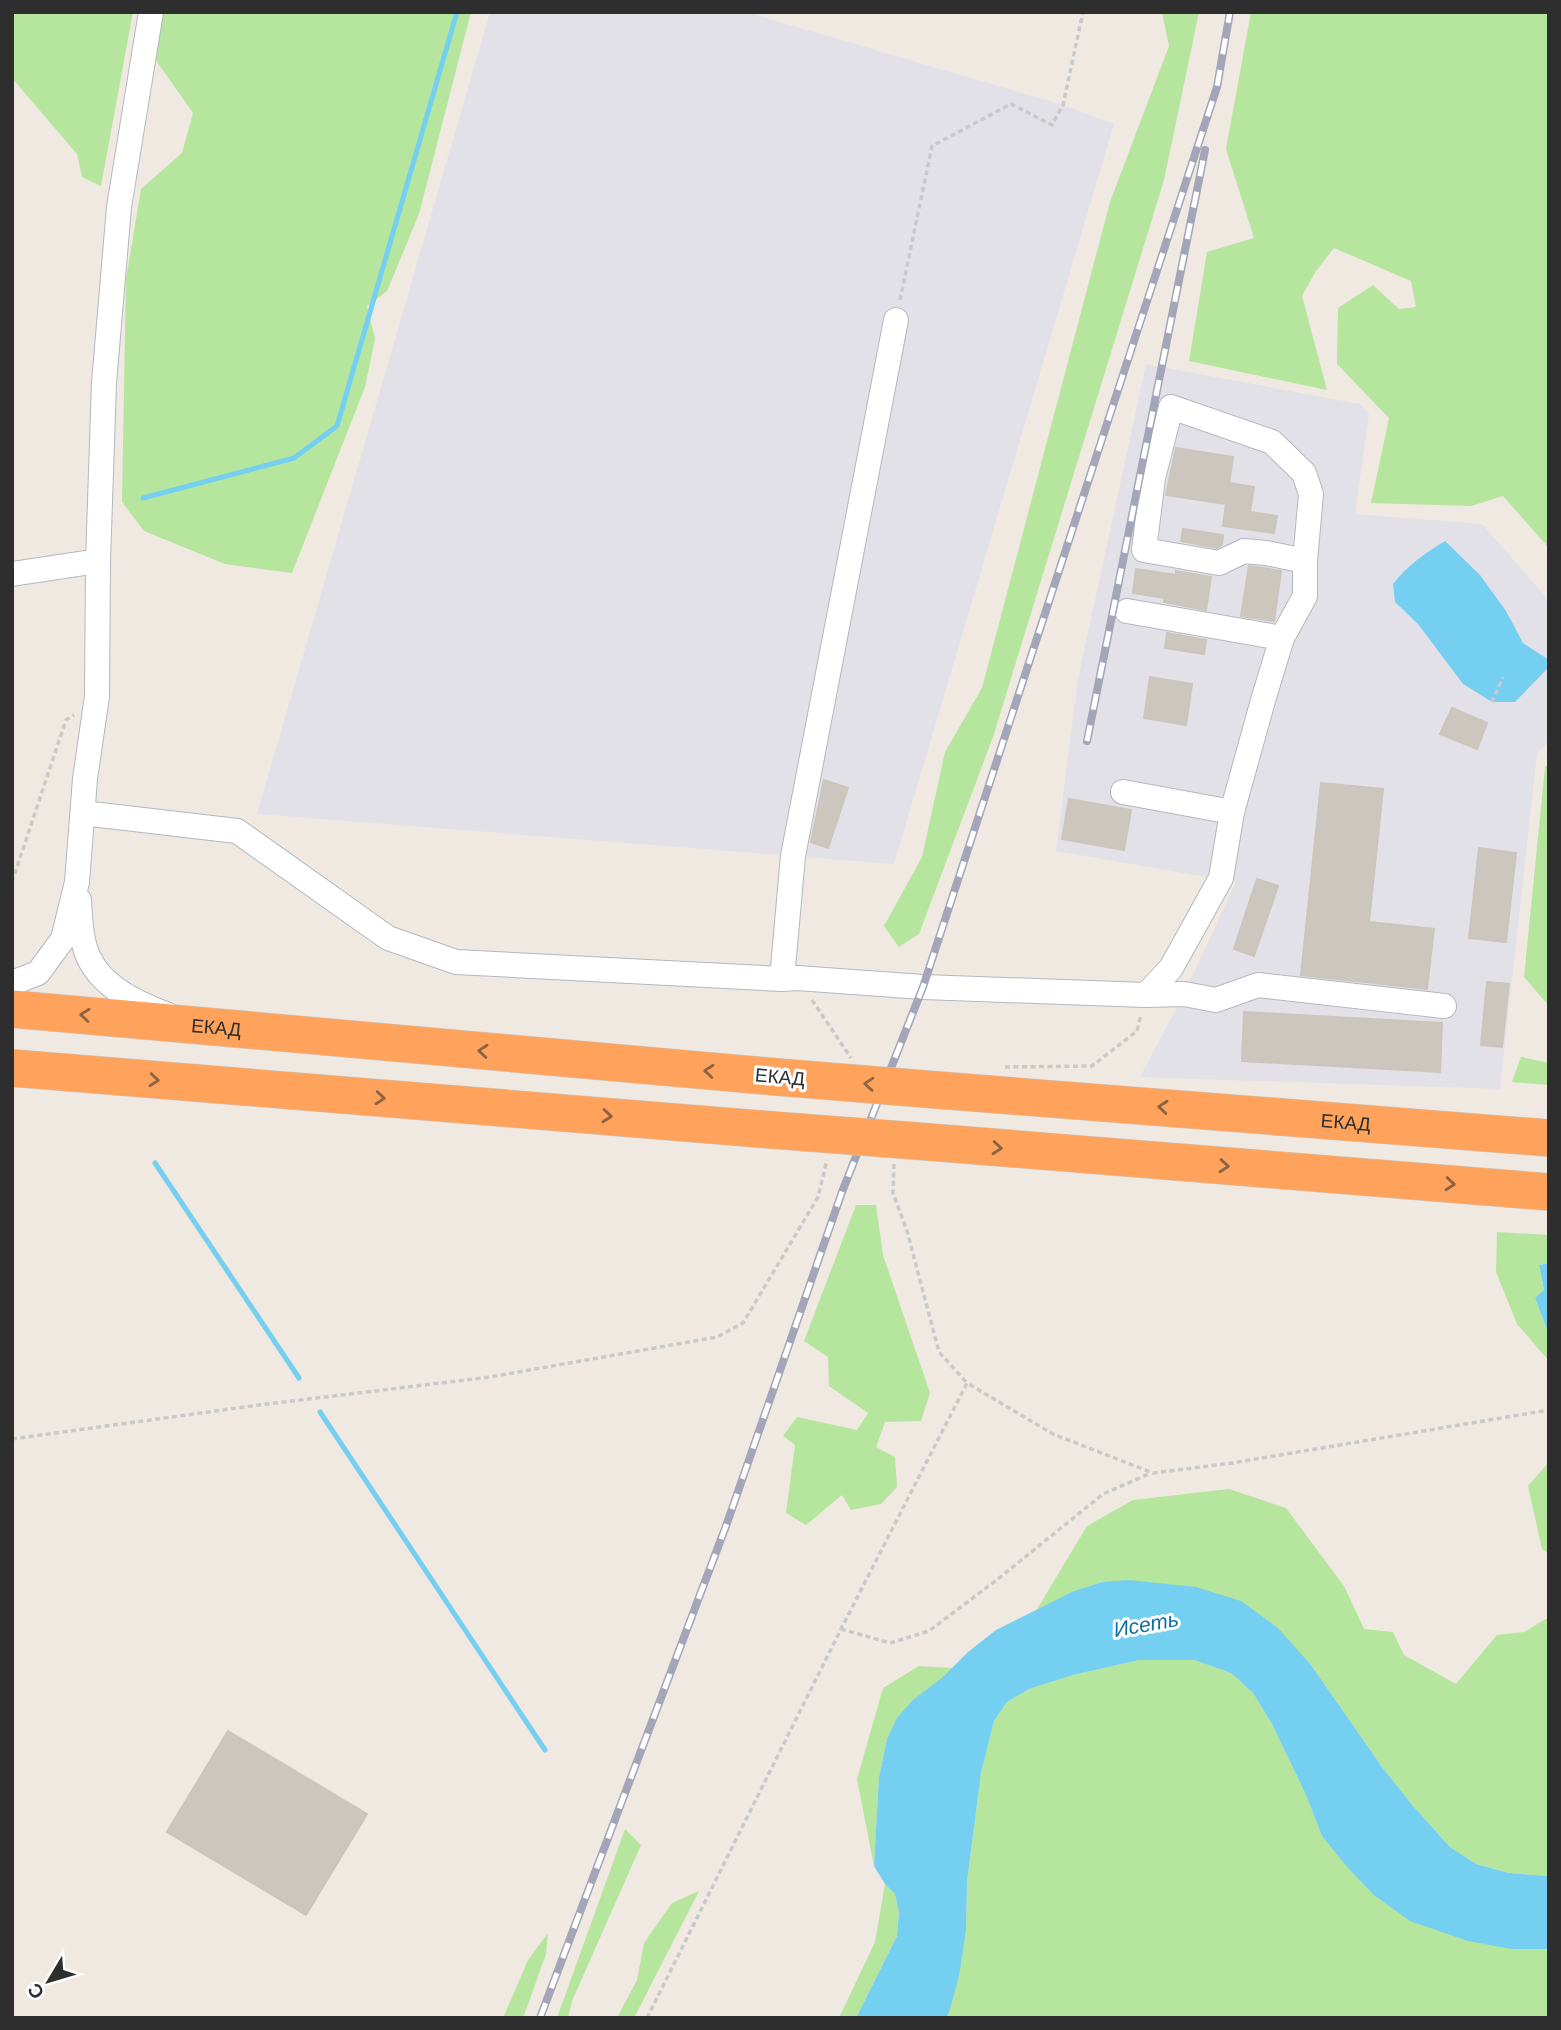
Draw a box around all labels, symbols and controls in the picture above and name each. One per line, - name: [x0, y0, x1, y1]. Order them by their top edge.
- one-way arrow: [80, 1008, 91, 1023]
- street label: ЕКАД: [190, 1013, 242, 1041]
- one-way arrow: [477, 1044, 488, 1059]
- street label: ЕКАД: [754, 1063, 806, 1091]
- one-way arrow: [704, 1064, 715, 1079]
- one-way arrow: [148, 1072, 159, 1087]
- one-way arrow: [863, 1077, 874, 1092]
- one-way arrow: [375, 1090, 386, 1105]
- one-way arrow: [1157, 1100, 1168, 1115]
- one-way arrow: [602, 1108, 613, 1123]
- street label: ЕКАД: [1320, 1109, 1372, 1135]
- one-way arrow: [992, 1140, 1003, 1155]
- one-way arrow: [1218, 1158, 1229, 1173]
- one-way arrow: [1445, 1176, 1456, 1191]
- water label: Исеть: [1112, 1606, 1180, 1642]
- north arrow: [14, 1946, 84, 2016]
- text: С: [23, 1978, 49, 2004]

